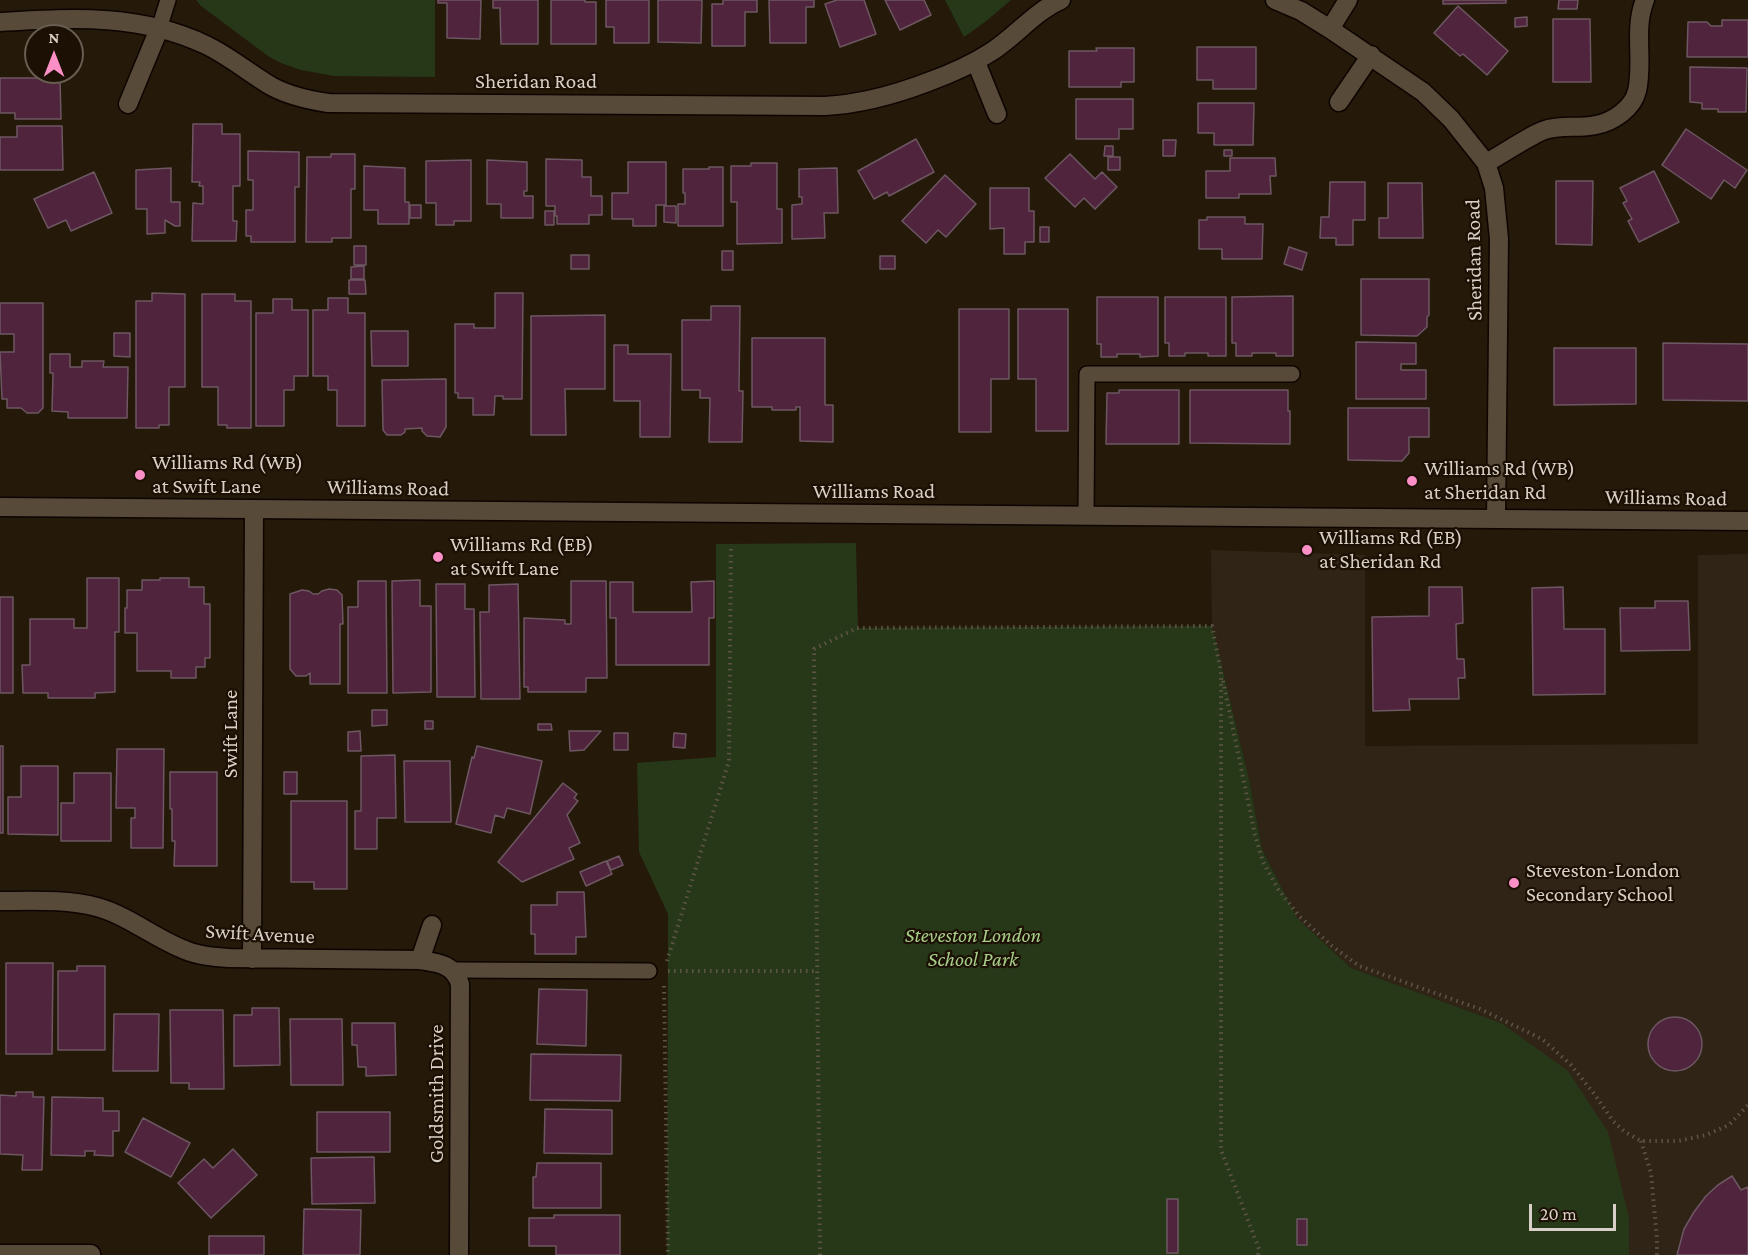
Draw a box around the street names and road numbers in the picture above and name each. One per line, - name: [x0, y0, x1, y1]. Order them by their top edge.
- street label: Sheridan Road: [475, 69, 597, 95]
- street label: Sheridan Road: [1460, 199, 1488, 321]
- street label: Williams Road: [327, 474, 449, 502]
- street label: Williams Road: [813, 479, 935, 505]
- street label: Williams Road: [1605, 484, 1727, 512]
- street label: Swift Lane: [218, 690, 244, 778]
- street label: Swift Avenue: [205, 919, 315, 949]
- street label: Goldsmith Drive: [424, 1025, 450, 1163]

